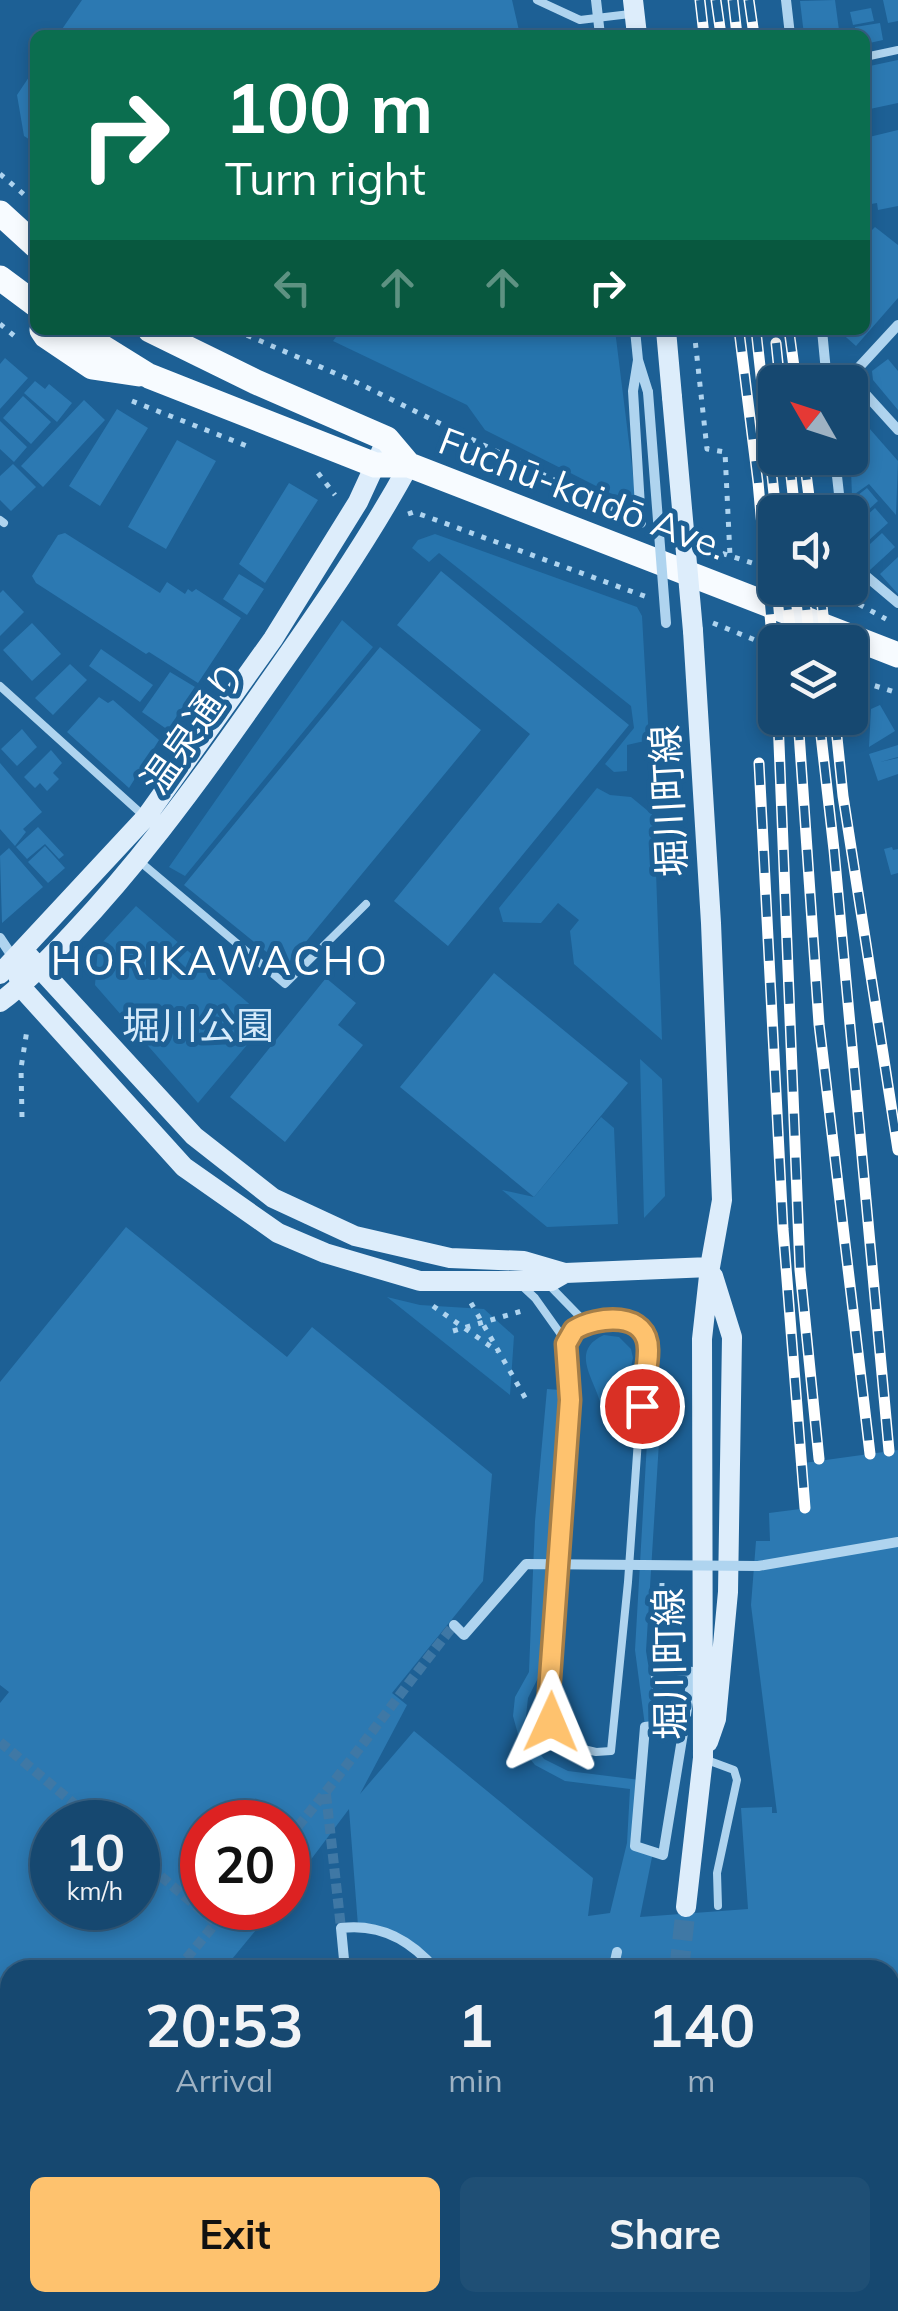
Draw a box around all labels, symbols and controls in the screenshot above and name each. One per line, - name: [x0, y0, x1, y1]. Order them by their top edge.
- text: 100 m: [225, 63, 433, 151]
- icon: right: [60, 70, 190, 200]
- text: Turn right: [225, 150, 426, 206]
- icon: left: [265, 260, 320, 315]
- icon: ahead: [370, 260, 425, 315]
- icon: ahead: [475, 260, 530, 315]
- icon: right: [580, 260, 635, 315]
- north arrow: [758, 365, 868, 475]
- map controls: [758, 365, 868, 735]
- street label: Fuchū-kaidō Ave.: [433, 416, 733, 570]
- button: sound: [758, 495, 868, 605]
- button: layers: [758, 625, 868, 735]
- street label: 温泉通り: [130, 651, 256, 803]
- street label: 堀川町線: [640, 724, 696, 878]
- district label: HORIKAWACHO: [51, 935, 389, 985]
- park label: 堀川公園: [122, 1001, 274, 1049]
- pin: [600, 1364, 685, 1449]
- icon: arrive: [615, 1379, 670, 1434]
- street label: 堀川町線: [644, 1588, 694, 1740]
- position arrow: [499, 1670, 603, 1774]
- speed limit sign: 20: [180, 1800, 310, 1930]
- text: 10: [65, 1821, 125, 1884]
- text: km/h: [67, 1875, 123, 1906]
- text: 20:53: [145, 1987, 304, 2062]
- text: 1: [457, 1987, 493, 2062]
- text: 140: [647, 1987, 755, 2062]
- text: Arrival: [175, 2060, 273, 2100]
- text: min: [448, 2060, 503, 2100]
- text: m: [687, 2060, 715, 2100]
- button: Exit: [30, 2177, 440, 2292]
- button: Share: [460, 2177, 870, 2292]

